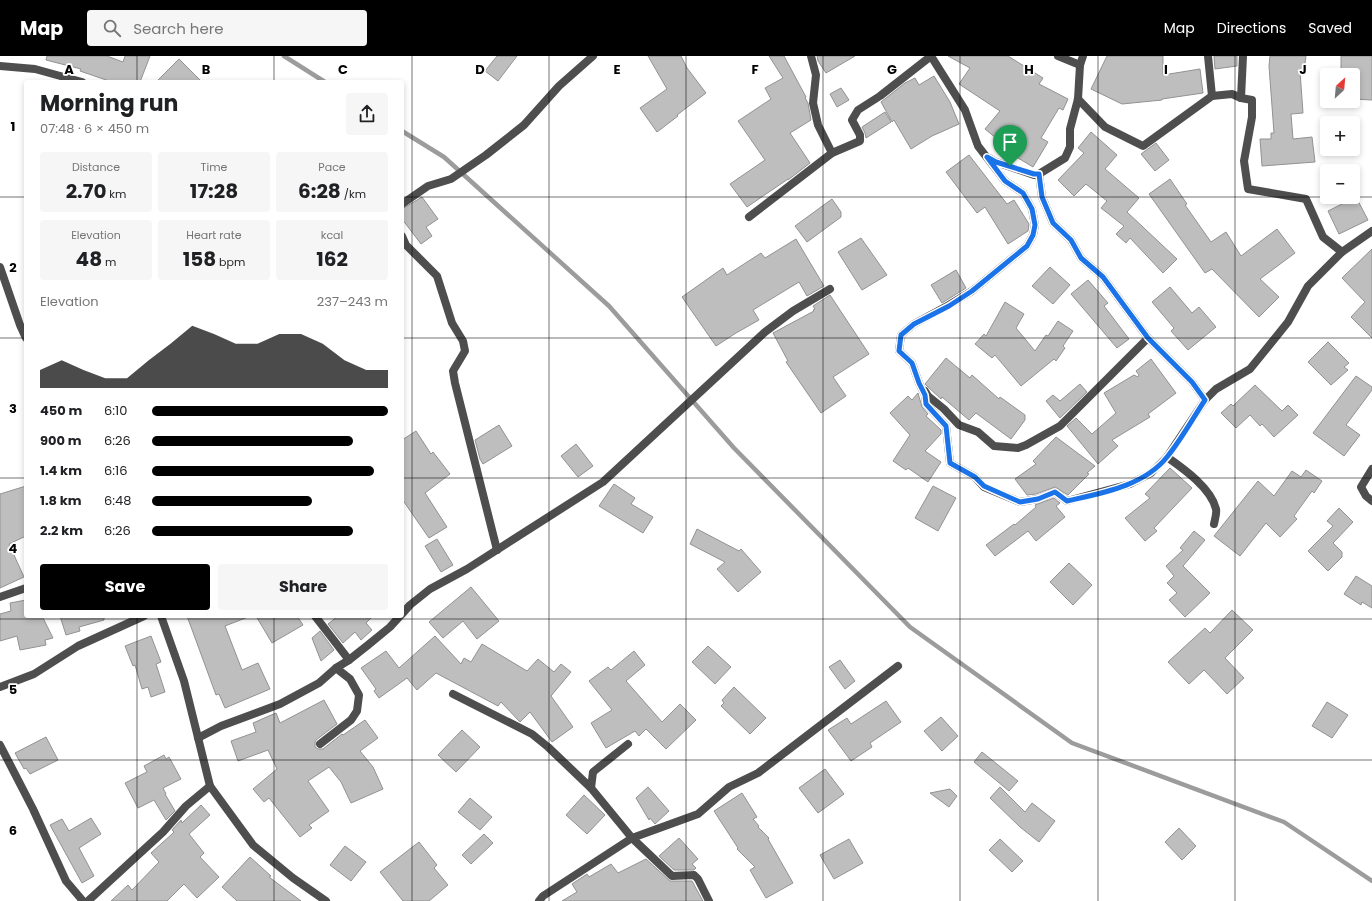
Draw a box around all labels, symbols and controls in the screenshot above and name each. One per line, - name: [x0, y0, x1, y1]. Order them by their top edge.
- search box: [87, 10, 367, 46]
- text: Map: [20, 15, 63, 42]
- icon: search: [101, 17, 123, 39]
- text: Search here: [133, 18, 224, 39]
- text: Map: [1164, 18, 1195, 38]
- text: Directions: [1217, 18, 1286, 38]
- text: Saved: [1308, 18, 1352, 38]
- text: A: [64, 60, 74, 79]
- text: B: [202, 60, 211, 79]
- text: C: [338, 60, 348, 79]
- text: D: [475, 60, 485, 79]
- text: E: [613, 60, 621, 79]
- text: F: [751, 60, 759, 79]
- text: G: [887, 60, 897, 79]
- text: H: [1024, 60, 1034, 79]
- text: I: [1164, 60, 1168, 79]
- text: J: [1299, 60, 1307, 79]
- north arrow: [1320, 68, 1360, 108]
- map controls: [1320, 68, 1360, 204]
- text: Morning run: [40, 88, 178, 119]
- button: share: [346, 93, 388, 135]
- button: +: [1320, 116, 1360, 156]
- text: 1: [11, 117, 15, 136]
- text: 07:48 · 6 × 450 m: [40, 119, 149, 138]
- pin: [993, 125, 1027, 166]
- icon: arrive: [999, 131, 1021, 153]
- text: Distance: [72, 159, 120, 175]
- text: Time: [201, 159, 227, 175]
- text: Pace: [318, 159, 346, 175]
- button: −: [1320, 164, 1360, 204]
- text: 2.70: [66, 177, 106, 205]
- text: 17:28: [190, 177, 238, 205]
- text: 6:28: [298, 177, 341, 205]
- text: km: [106, 186, 126, 202]
- text: /km: [341, 186, 366, 202]
- text: Elevation: [71, 227, 121, 243]
- text: Heart rate: [186, 227, 242, 243]
- text: kcal: [321, 227, 343, 243]
- text: 48: [76, 245, 102, 273]
- text: 158: [183, 245, 216, 273]
- text: 162: [316, 245, 348, 273]
- text: m: [102, 254, 116, 270]
- text: bpm: [216, 254, 245, 270]
- text: 2: [9, 258, 17, 277]
- text: Elevation: [40, 292, 99, 311]
- text: 237–243 m: [317, 292, 388, 311]
- text: 3: [9, 399, 17, 418]
- text: 450 m: [40, 401, 82, 420]
- text: 6:10: [104, 401, 127, 420]
- text: 900 m: [40, 431, 81, 450]
- text: 6:26: [104, 431, 131, 450]
- text: 1.4 km: [40, 461, 82, 480]
- text: 6:16: [104, 461, 127, 480]
- text: 1.8 km: [40, 491, 82, 510]
- text: 6:48: [104, 491, 131, 510]
- text: 2.2 km: [40, 521, 83, 540]
- text: 6:26: [104, 521, 131, 540]
- text: 4: [9, 539, 18, 558]
- button: Save: [40, 564, 210, 610]
- button: Share: [218, 564, 388, 610]
- text: 5: [9, 680, 17, 699]
- text: 6: [9, 821, 17, 840]

